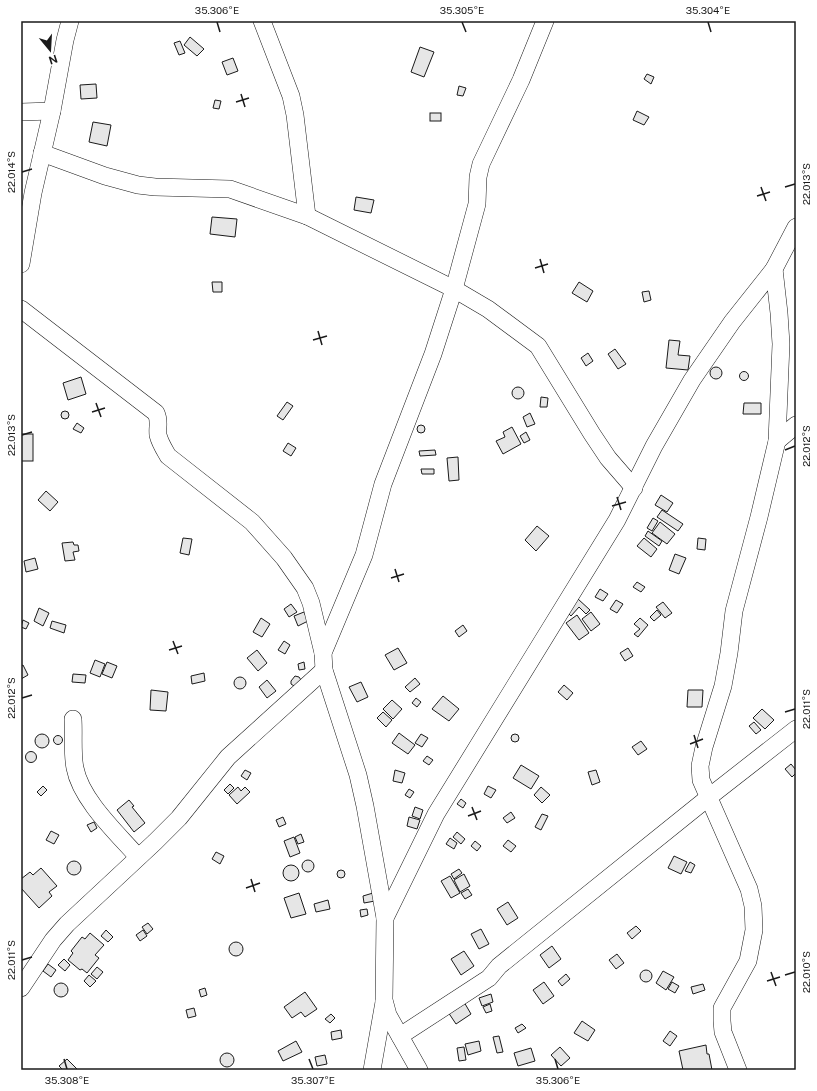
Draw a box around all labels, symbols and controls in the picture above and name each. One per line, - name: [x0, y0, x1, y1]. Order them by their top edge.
- text: 35.306°E: [195, 4, 239, 16]
- text: 35.305°E: [440, 4, 484, 16]
- text: 35.304°E: [686, 4, 730, 16]
- north arrow: [30, 30, 70, 70]
- text: N: [47, 52, 59, 67]
- text: 22.014°S: [5, 151, 17, 193]
- text: 22.013°S: [800, 163, 812, 205]
- text: 22.013°S: [5, 414, 17, 456]
- text: 22.012°S: [800, 425, 812, 467]
- text: 22.012°S: [5, 677, 17, 719]
- text: 22.011°S: [800, 689, 812, 729]
- text: 22.011°S: [5, 940, 17, 980]
- text: 22.010°S: [800, 951, 812, 993]
- text: 35.308°E: [45, 1074, 89, 1086]
- text: 35.307°E: [291, 1074, 335, 1086]
- text: 35.306°E: [536, 1074, 580, 1086]

